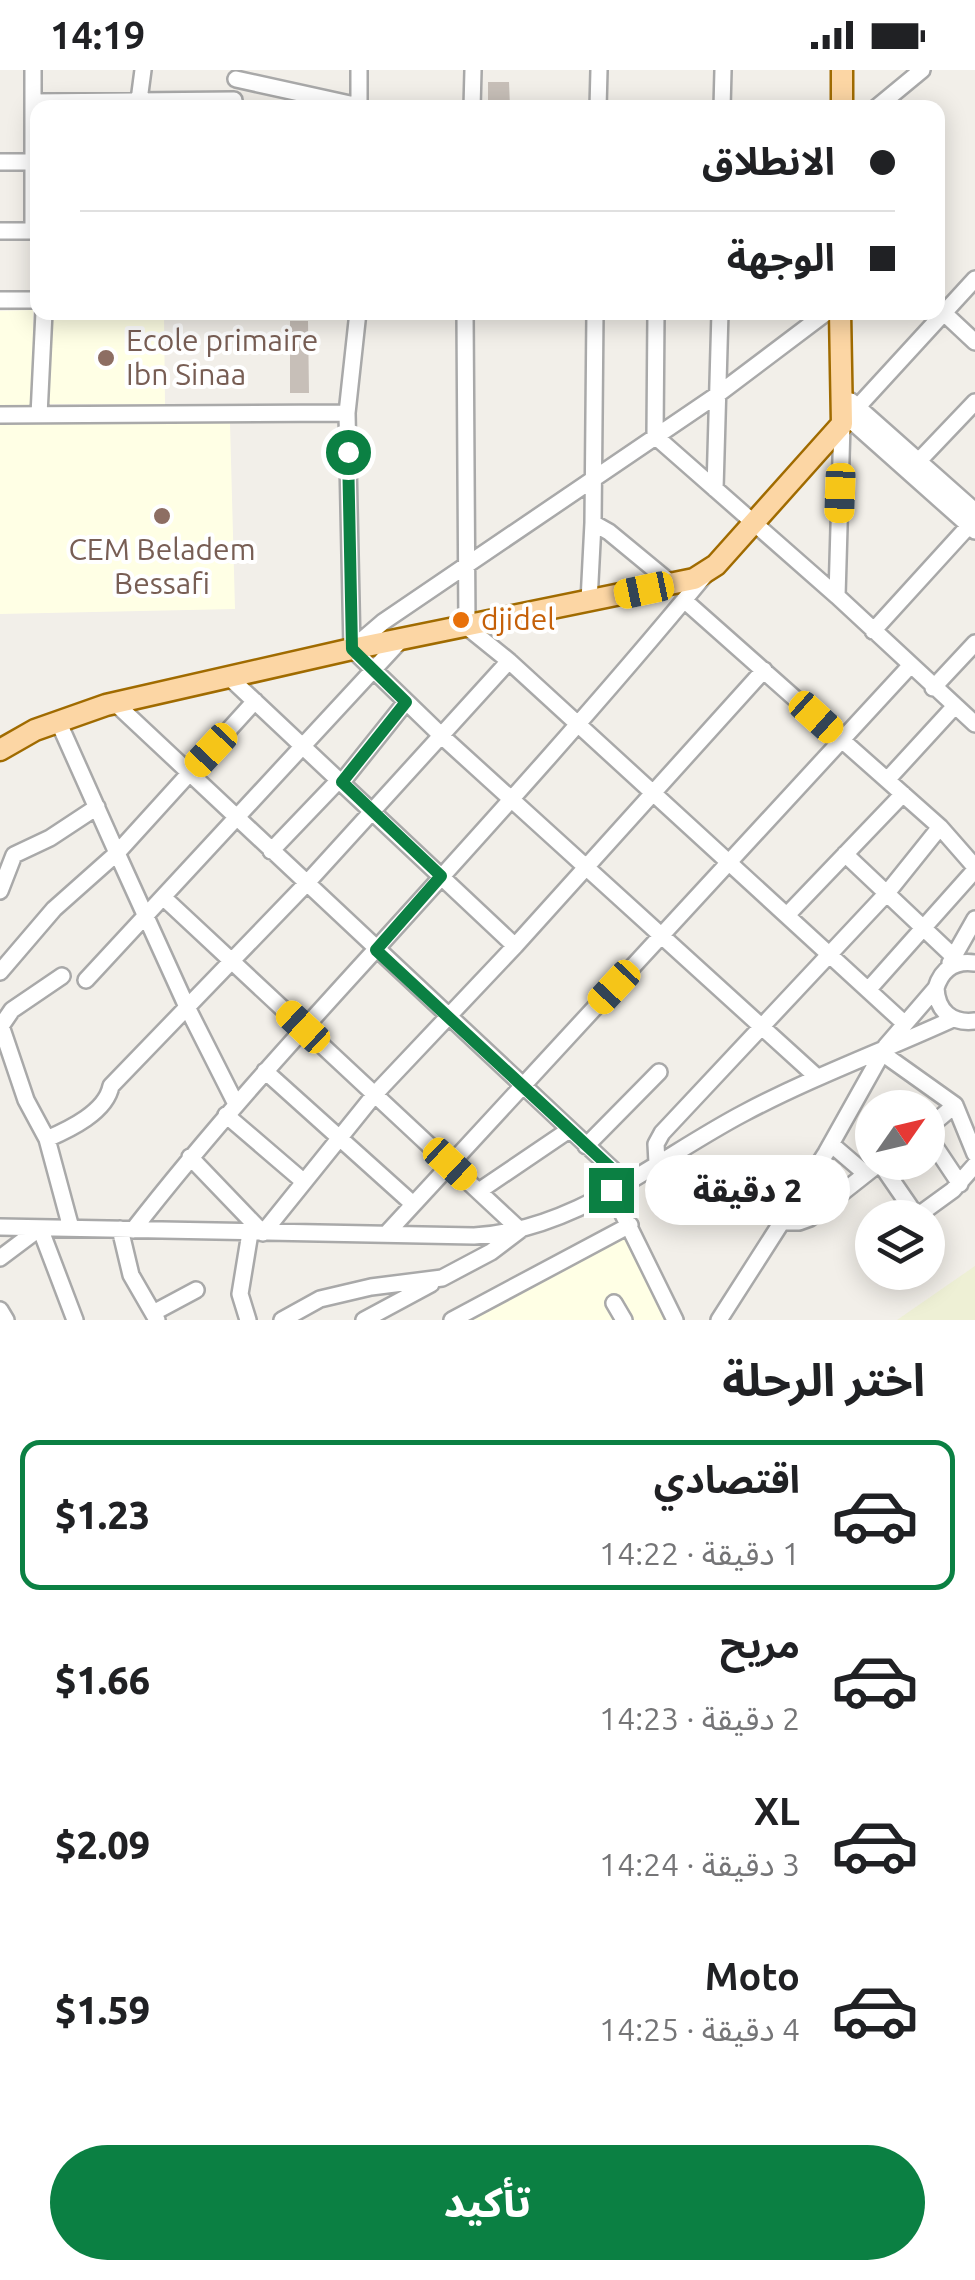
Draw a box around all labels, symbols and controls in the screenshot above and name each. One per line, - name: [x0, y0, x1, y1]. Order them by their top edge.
- text: 14:19: [50, 14, 145, 56]
- text: الانطلاق: [702, 140, 835, 182]
- text: الوجهة: [727, 236, 835, 278]
- place label: Ecole primaire Ibn Sinaa: [126, 323, 318, 391]
- marker: Ecole primaire Ibn Sinaa: [95, 347, 117, 369]
- route start: [326, 430, 371, 475]
- car: [824, 462, 856, 524]
- marker: CEM Beladem Bessafi: [151, 505, 173, 527]
- place label: CEM Beladem Bessafi: [68, 532, 256, 600]
- car: [612, 569, 676, 611]
- place label: djidel: [481, 602, 555, 636]
- marker: djidel: [450, 609, 472, 631]
- car: [784, 686, 848, 748]
- car: [180, 718, 242, 782]
- car: [583, 955, 645, 1019]
- car: [271, 996, 335, 1058]
- north arrow: [855, 1090, 945, 1180]
- map controls: [855, 1090, 945, 1290]
- car: [418, 1133, 482, 1195]
- callout: 2 دقيقة: [646, 1155, 851, 1225]
- route end: [589, 1168, 634, 1213]
- text: 2 دقيقة: [693, 1172, 802, 1208]
- button: layers: [855, 1200, 945, 1290]
- text: اختر الرحلة: [722, 1354, 925, 1405]
- text: اقتصادي: [654, 1458, 800, 1500]
- icon: car: [830, 1470, 920, 1560]
- text: $1.23: [55, 1494, 150, 1536]
- text: 1 دقيقة · 14:22: [599, 1535, 800, 1571]
- text: مريح: [720, 1623, 800, 1665]
- icon: car: [830, 1635, 920, 1725]
- text: $1.66: [55, 1659, 150, 1701]
- text: 2 دقيقة · 14:23: [599, 1700, 800, 1736]
- text: XL: [754, 1790, 800, 1832]
- icon: car: [830, 1800, 920, 1890]
- text: $2.09: [55, 1824, 150, 1866]
- text: 3 دقيقة · 14:24: [599, 1846, 800, 1882]
- text: Moto: [705, 1955, 800, 1997]
- icon: car: [830, 1965, 920, 2055]
- text: $1.59: [55, 1989, 150, 2031]
- text: 4 دقيقة · 14:25: [599, 2011, 800, 2047]
- button: تأكيد: [50, 2145, 925, 2260]

